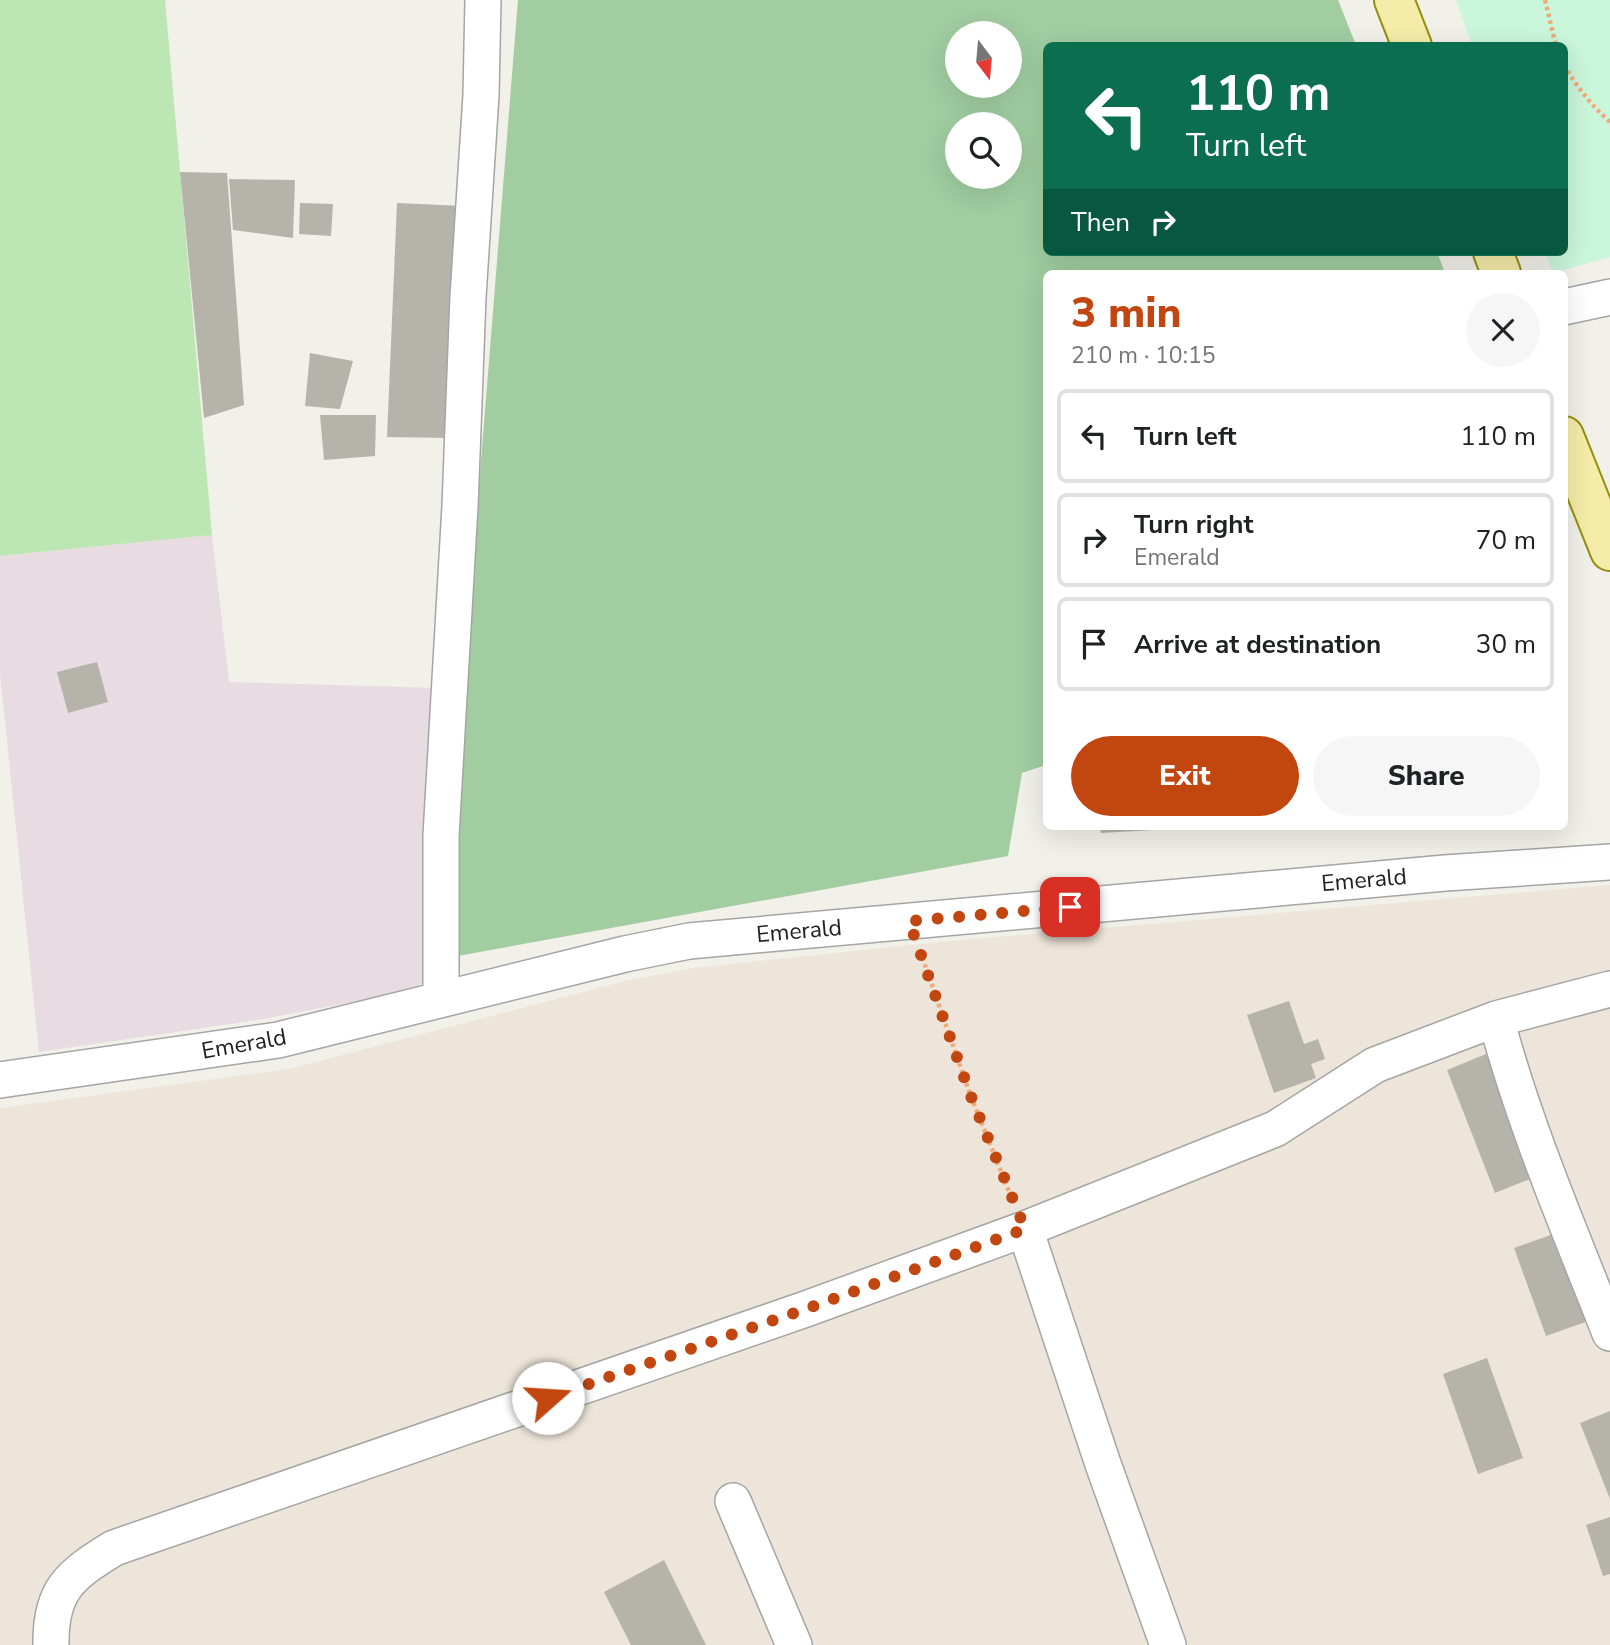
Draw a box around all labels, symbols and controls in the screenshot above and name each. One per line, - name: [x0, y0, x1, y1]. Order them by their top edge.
- north arrow: [945, 21, 1022, 98]
- map controls: [945, 21, 1022, 189]
- text: 110 m: [1186, 60, 1330, 127]
- icon: left: [1071, 70, 1162, 161]
- button: search: [945, 112, 1022, 189]
- text: Turn left: [1186, 124, 1306, 167]
- icon: right: [1144, 203, 1182, 241]
- text: Then: [1071, 205, 1130, 240]
- text: 3 min: [1071, 285, 1181, 342]
- button: close: [1466, 293, 1540, 367]
- text: 210 m · 10:15: [1071, 340, 1216, 371]
- icon: left: [1075, 417, 1113, 455]
- text: Turn left: [1134, 419, 1237, 454]
- text: 110 m: [1460, 419, 1536, 454]
- text: Turn right: [1134, 507, 1253, 542]
- icon: right: [1075, 521, 1113, 559]
- text: 70 m: [1476, 523, 1536, 558]
- text: Emerald: [1134, 542, 1220, 573]
- icon: arrive: [1075, 625, 1113, 663]
- text: Arrive at destination: [1134, 627, 1381, 662]
- text: 30 m: [1476, 627, 1536, 662]
- button: Exit: [1071, 736, 1299, 816]
- button: Share: [1313, 736, 1540, 816]
- street label: Emerald: [1320, 861, 1408, 899]
- pin: [1040, 877, 1100, 937]
- icon: arrive: [1051, 888, 1089, 926]
- street label: Emerald: [755, 912, 843, 950]
- street label: Emerald: [199, 1021, 289, 1067]
- position arrow: [511, 1361, 585, 1435]

